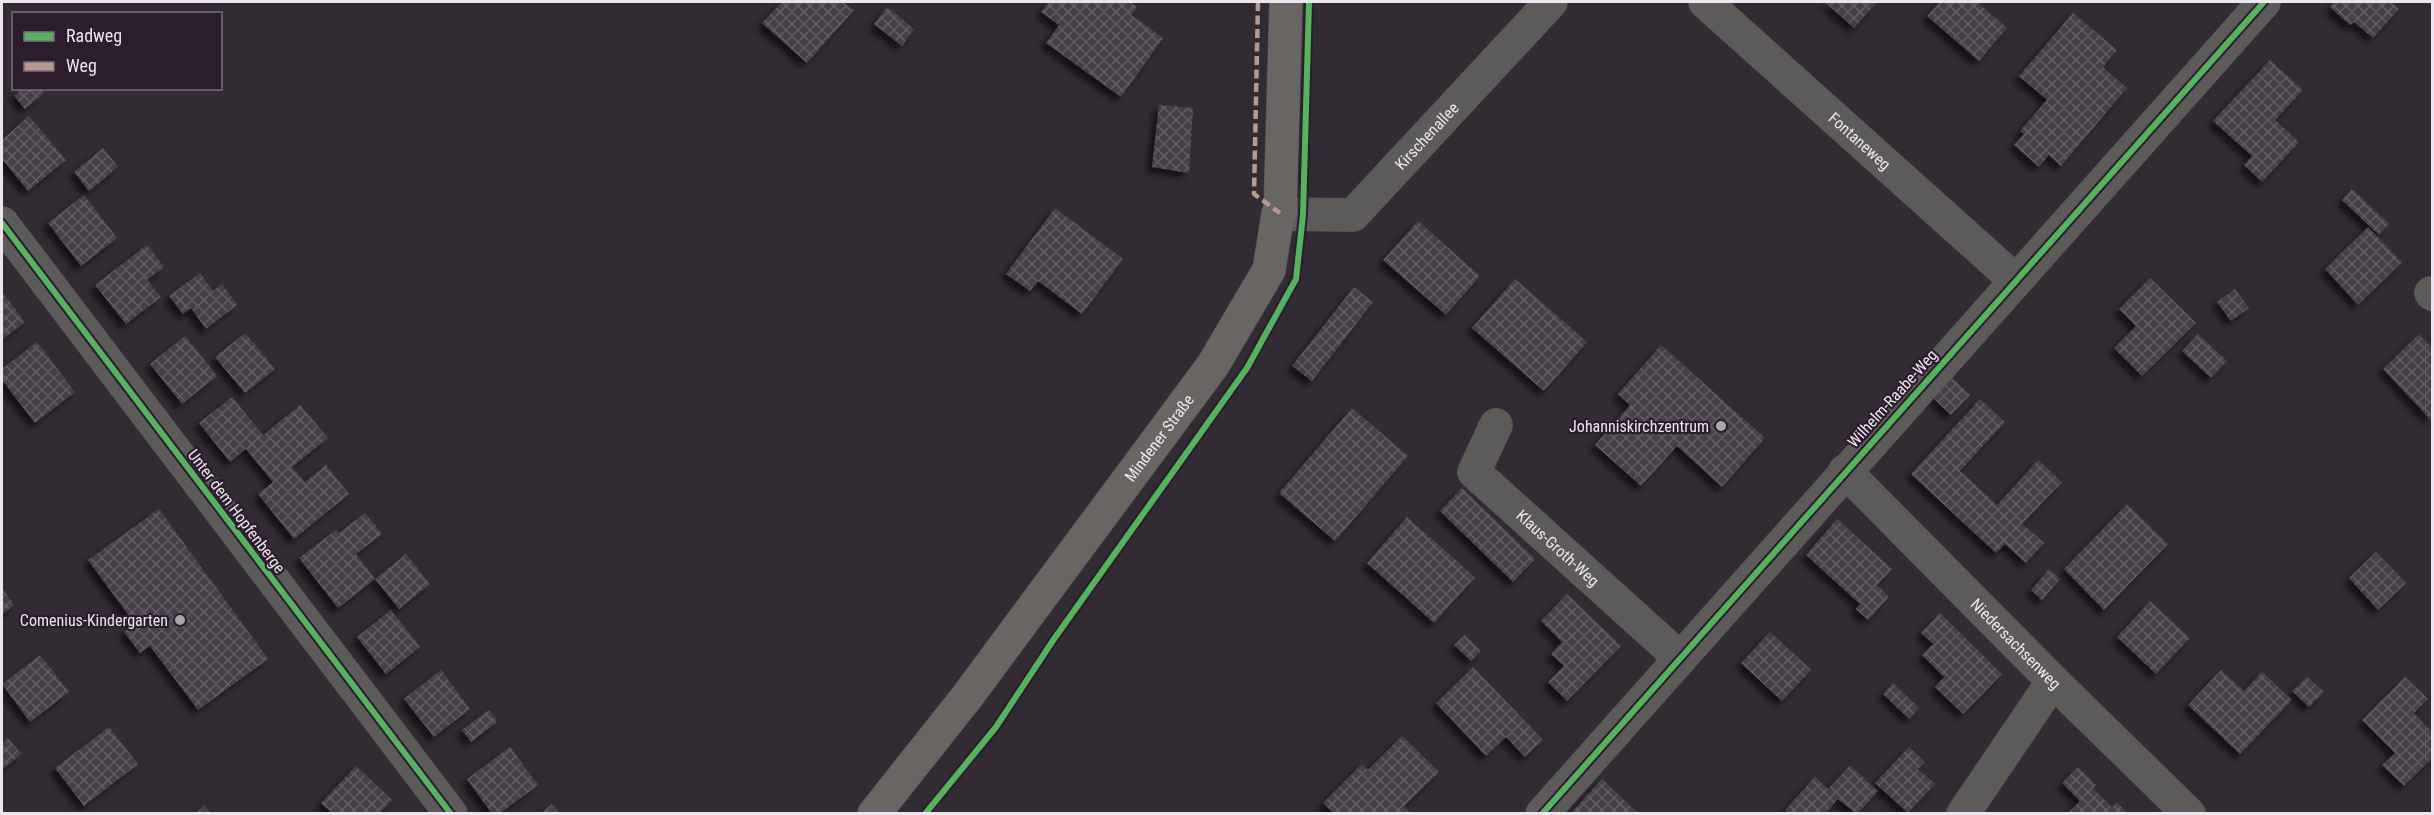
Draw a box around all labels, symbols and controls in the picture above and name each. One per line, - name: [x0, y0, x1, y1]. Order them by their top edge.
- legend: [12, 12, 222, 90]
- text: Radweg: [66, 25, 122, 46]
- text: Weg: [66, 55, 97, 76]
- street label: Kirschenallee: [1391, 99, 1463, 174]
- street label: Fontaneweg: [1825, 109, 1894, 174]
- street label: Wilhelm-Raabe-Weg: [1844, 346, 1941, 451]
- street label: Mindener Straße: [1121, 391, 1198, 485]
- place label: Johanniskirchzentrum: [1569, 417, 1709, 436]
- marker: Johanniskirchzentrum: [1714, 419, 1728, 433]
- street label: Unter dem Hopfenberge: [184, 446, 289, 577]
- street label: Klaus-Groth-Weg: [1512, 506, 1603, 590]
- street label: Niedersachsenweg: [1967, 595, 2065, 693]
- place label: Comenius-Kindergarten: [20, 611, 168, 630]
- marker: Comenius-Kindergarten: [173, 613, 187, 627]

